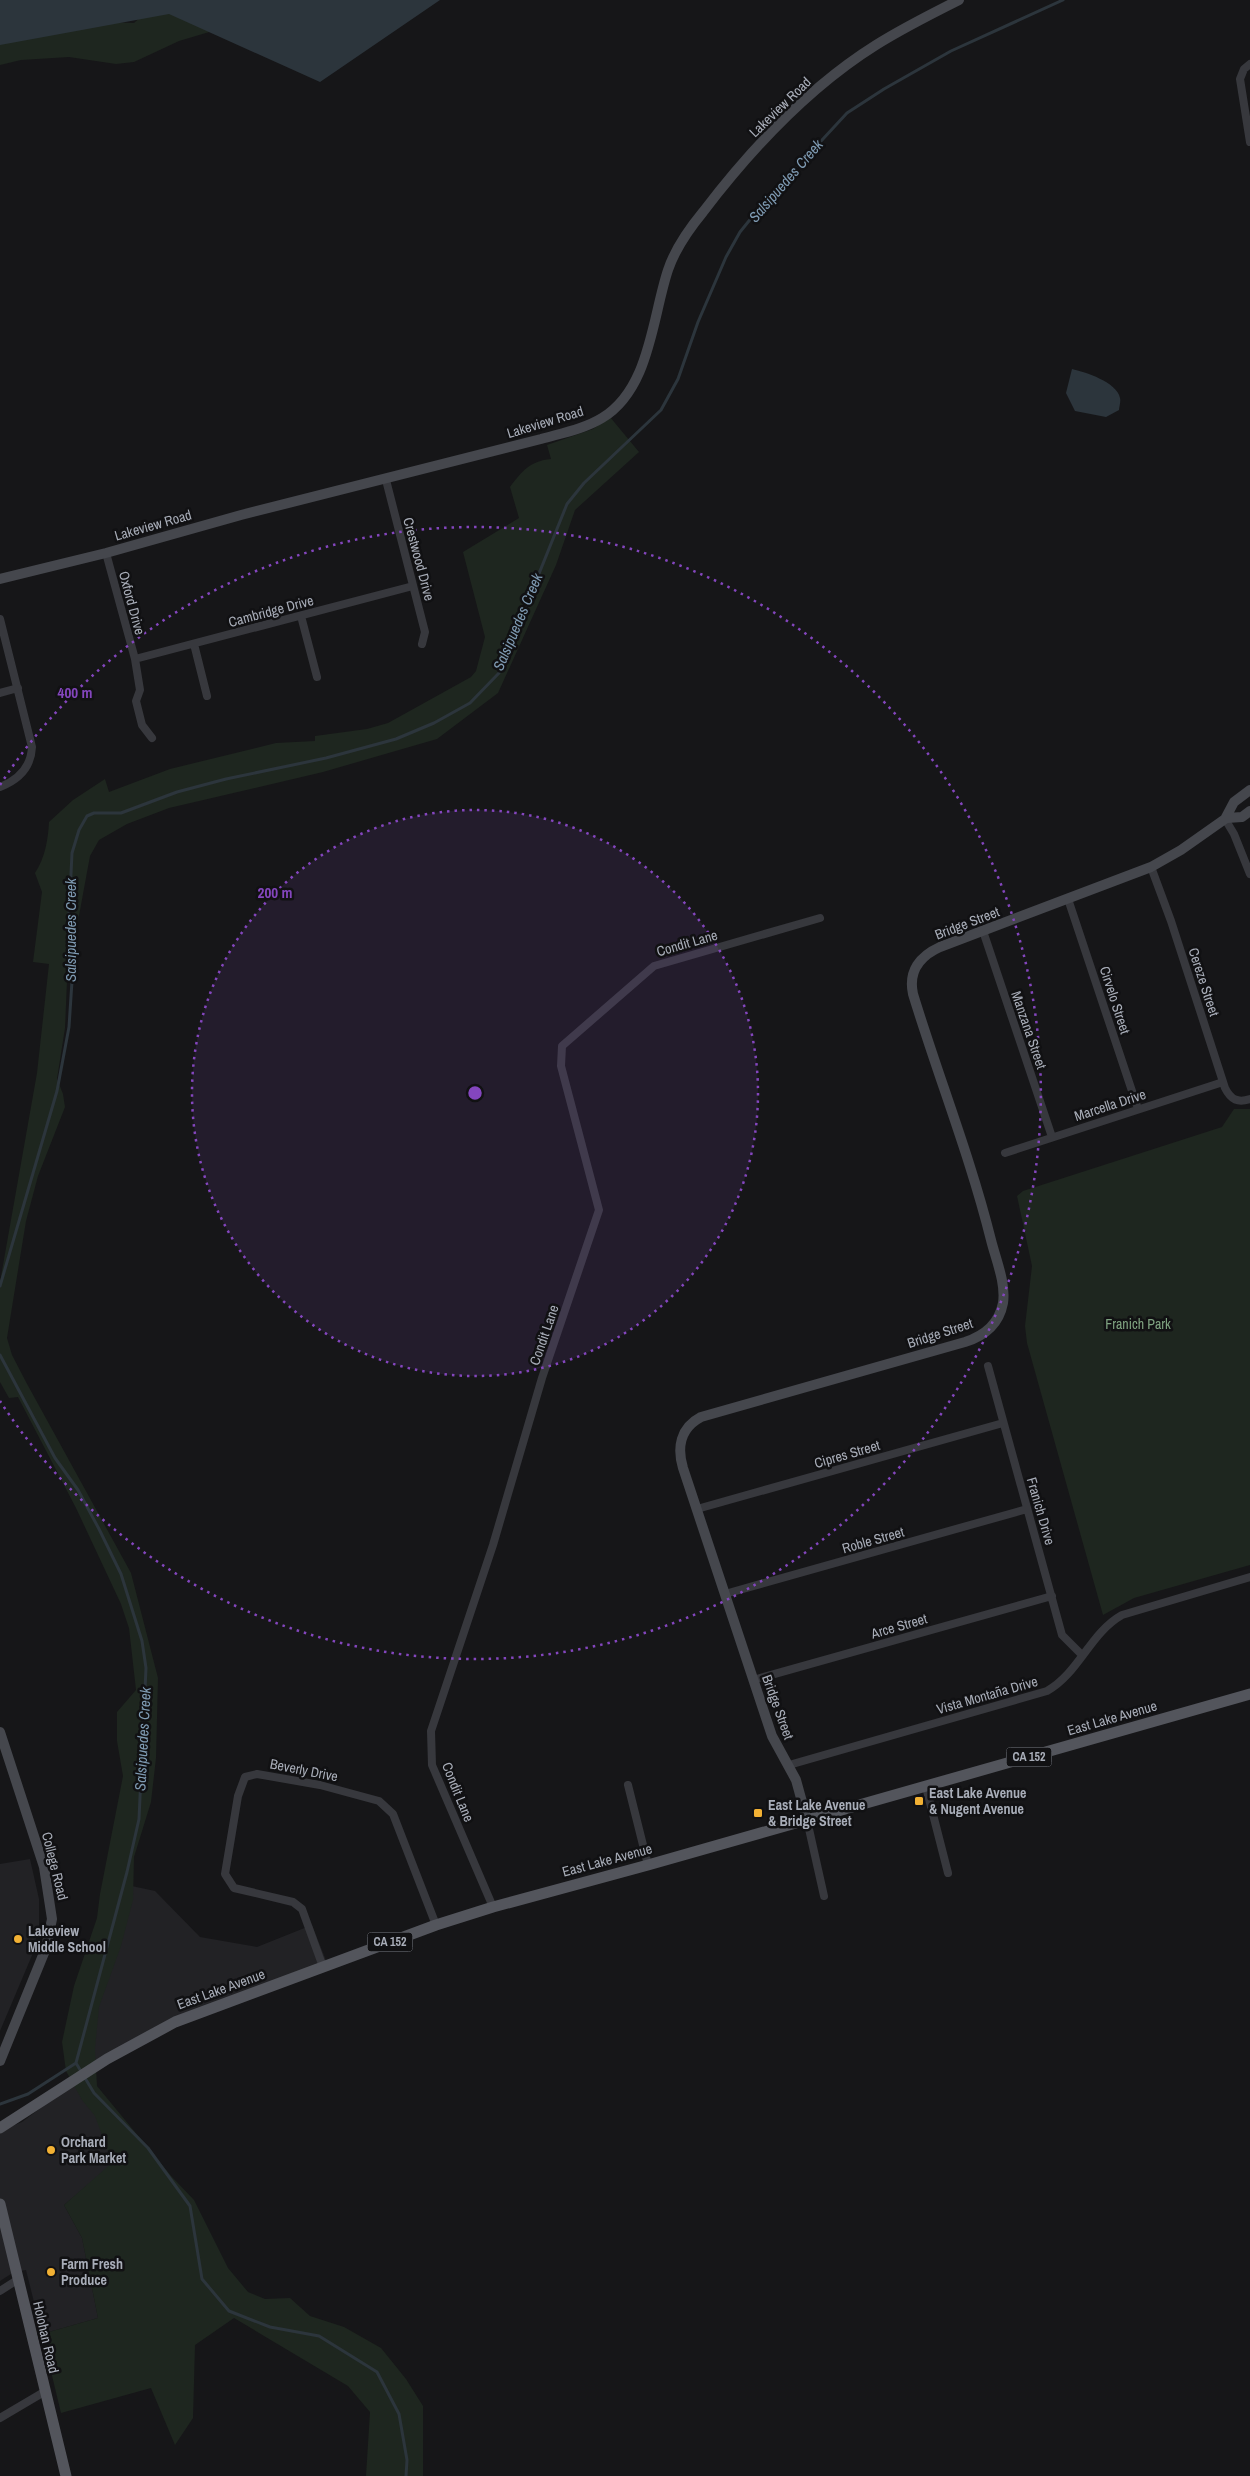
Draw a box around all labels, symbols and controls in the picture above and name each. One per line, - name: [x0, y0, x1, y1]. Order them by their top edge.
- street label: Lakeview Road: [745, 73, 815, 141]
- water label: Salsipuedes Creek: [744, 134, 828, 227]
- street label: Lakeview Road: [505, 402, 585, 442]
- street label: Lakeview Road: [112, 505, 194, 545]
- street label: Crestwood Drive: [399, 515, 439, 603]
- street label: Oxford Drive: [115, 569, 149, 637]
- water label: Salsipuedes Creek: [488, 569, 548, 674]
- street label: Cambridge Drive: [226, 591, 316, 631]
- text: 400 m: [58, 682, 92, 703]
- water label: Salsipuedes Creek: [60, 877, 81, 982]
- text: 200 m: [258, 882, 292, 903]
- street label: Bridge Street: [932, 902, 1002, 944]
- street label: Condit Lane: [654, 926, 720, 960]
- street label: Cereze Street: [1184, 946, 1224, 1018]
- street label: Cirvelo Street: [1096, 964, 1134, 1036]
- street label: Manzana Street: [1007, 989, 1051, 1071]
- centre of rings: [466, 1084, 484, 1102]
- street label: Marcella Drive: [1072, 1085, 1148, 1125]
- street label: Condit Lane: [525, 1302, 563, 1368]
- street label: Bridge Street: [905, 1314, 975, 1352]
- park label: Franich Park: [1105, 1315, 1171, 1333]
- street label: Cipres Street: [812, 1436, 882, 1472]
- street label: Franich Drive: [1023, 1475, 1059, 1547]
- street label: Roble Street: [840, 1523, 906, 1557]
- street label: Arce Street: [868, 1609, 929, 1643]
- street label: Bridge Street: [758, 1672, 798, 1742]
- street label: Vista Montaña Drive: [934, 1672, 1040, 1718]
- water label: Salsipuedes Creek: [129, 1686, 156, 1791]
- street label: East Lake Avenue: [1065, 1697, 1159, 1739]
- road number: CA 152: [1006, 1748, 1052, 1766]
- street label: Beverly Drive: [268, 1755, 340, 1785]
- street label: Condit Lane: [438, 1760, 478, 1824]
- place label: East Lake Avenue & Nugent Avenue: [929, 1784, 1026, 1818]
- marker: East Lake Avenue & Nugent Avenue: [913, 1795, 925, 1807]
- place label: East Lake Avenue & Bridge Street: [768, 1796, 865, 1830]
- marker: East Lake Avenue & Bridge Street: [752, 1807, 764, 1819]
- street label: College Road: [38, 1830, 72, 1902]
- street label: East Lake Avenue: [560, 1839, 654, 1881]
- place label: Lakeview Middle School: [28, 1922, 106, 1956]
- road number: CA 152: [368, 1932, 412, 1951]
- marker: Lakeview Middle School: [12, 1933, 24, 1945]
- street label: East Lake Avenue: [175, 1965, 267, 2013]
- place label: Orchard Park Market: [61, 2133, 126, 2167]
- marker: Orchard Park Market: [45, 2144, 57, 2156]
- place label: Farm Fresh Produce: [61, 2255, 123, 2289]
- marker: Farm Fresh Produce: [45, 2266, 57, 2278]
- street label: Holohan Road: [29, 2299, 63, 2375]

